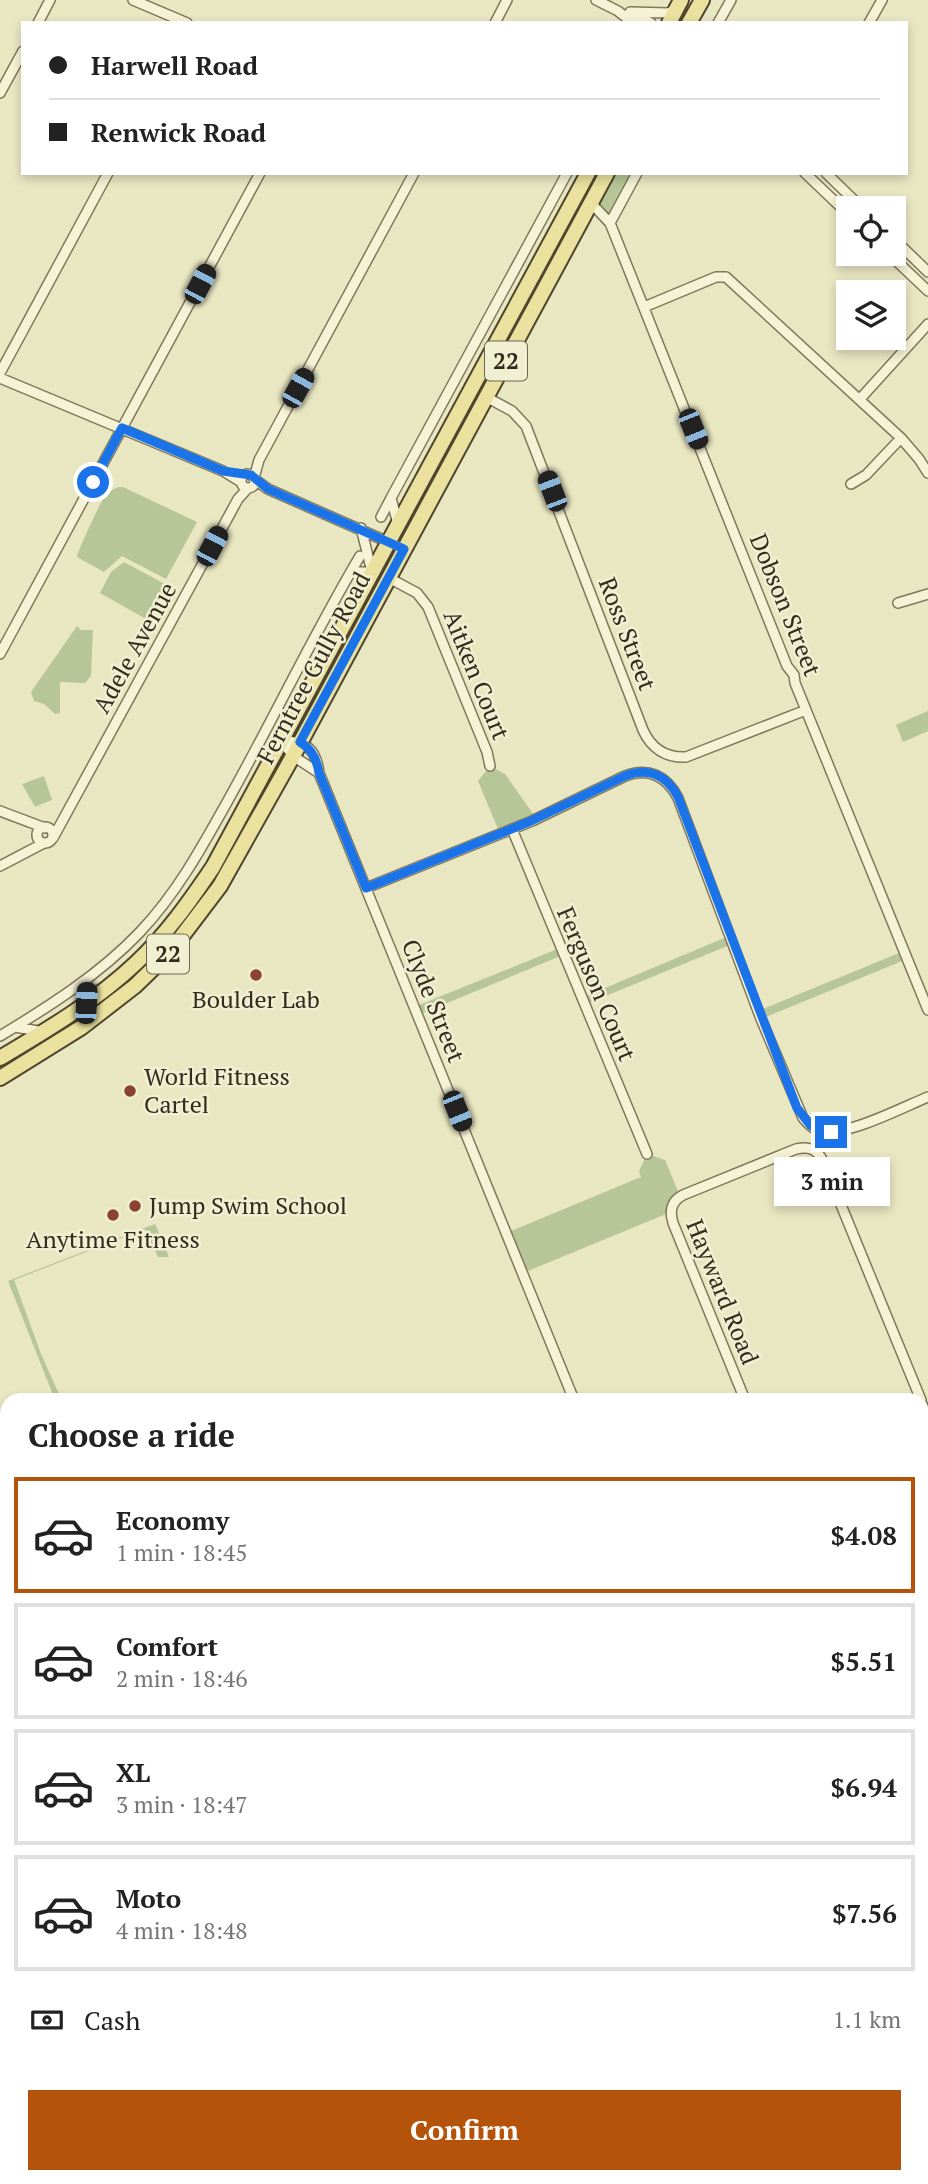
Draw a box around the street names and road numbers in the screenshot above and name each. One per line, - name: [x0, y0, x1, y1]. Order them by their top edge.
- road number: 22: [485, 342, 527, 380]
- street label: Dobson Street: [743, 529, 829, 681]
- street label: Ferntree Gully Road: [249, 566, 377, 769]
- street label: Ross Street: [592, 572, 664, 695]
- street label: Adele Avenue: [85, 576, 183, 719]
- street label: Aitken Court: [436, 605, 517, 744]
- street label: Ferguson Court: [550, 902, 644, 1066]
- road number: 22: [147, 934, 189, 973]
- street label: Clyde Street: [395, 934, 473, 1067]
- street label: Hayward Road: [679, 1214, 767, 1369]

